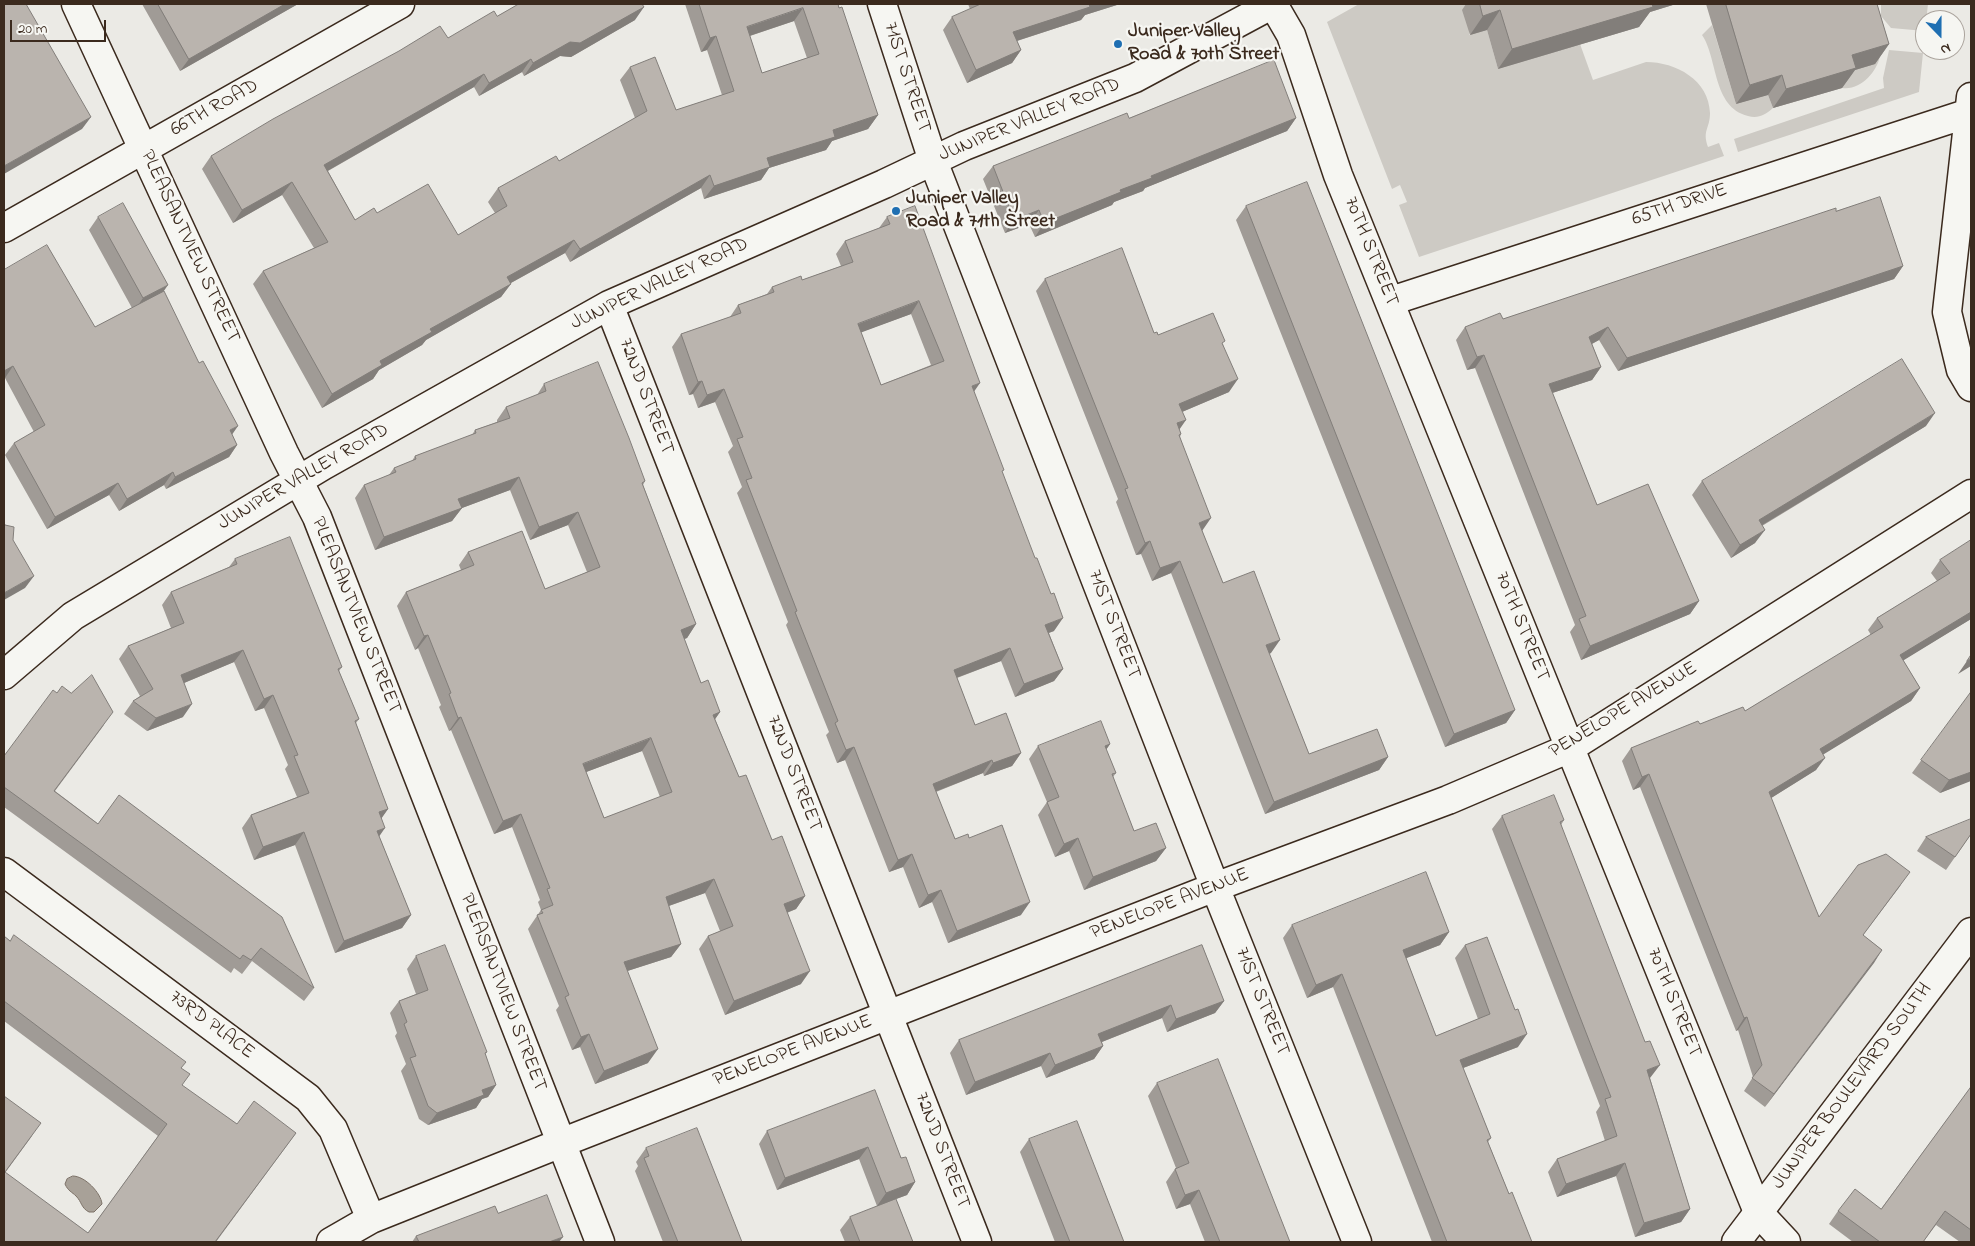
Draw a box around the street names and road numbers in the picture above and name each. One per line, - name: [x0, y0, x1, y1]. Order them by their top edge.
- street label: 71ST STREET: [877, 20, 935, 136]
- street label: JUNIPER VALLEY ROAD: [936, 74, 1124, 168]
- street label: 66TH ROAD: [167, 75, 263, 143]
- street label: PLEASANTVIEW STREET: [134, 147, 244, 347]
- street label: 65TH DRIVE: [1629, 179, 1731, 233]
- street label: 70TH STREET: [1337, 194, 1403, 310]
- street label: JUNIPER VALLEY ROAD: [567, 233, 753, 337]
- street label: 72ND STREET: [612, 336, 678, 458]
- street label: JUNIPER VALLEY ROAD: [214, 419, 394, 537]
- street label: PLEASANTVIEW STREET: [305, 514, 405, 718]
- street label: 71ST STREET: [1081, 567, 1145, 683]
- street label: 70TH STREET: [1488, 569, 1554, 685]
- street label: PENELOPE AVENUE: [1546, 657, 1702, 765]
- street label: 72ND STREET: [760, 713, 826, 835]
- street label: PENELOPE AVENUE: [1087, 864, 1253, 946]
- street label: PLEASANTVIEW STREET: [453, 891, 551, 1095]
- street label: 71ST STREET: [1228, 944, 1294, 1060]
- street label: 70TH STREET: [1640, 945, 1706, 1061]
- street label: JUNIPER BOULEVARD SOUTH: [1768, 979, 1938, 1195]
- street label: 73RD PLACE: [164, 986, 258, 1066]
- street label: PENELOPE AVENUE: [710, 1011, 876, 1093]
- street label: 72ND STREET: [908, 1090, 974, 1212]

